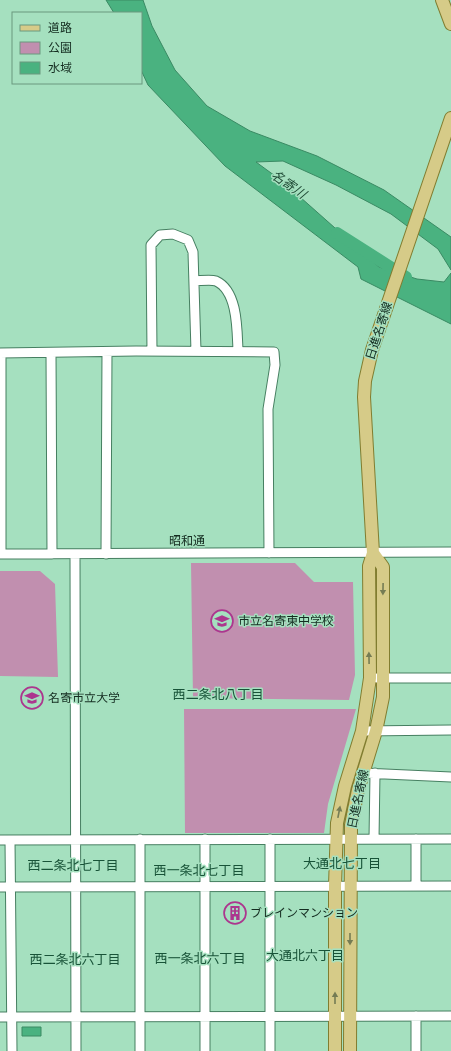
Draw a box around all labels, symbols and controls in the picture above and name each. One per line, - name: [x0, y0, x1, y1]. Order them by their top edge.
- legend: [12, 12, 142, 84]
- text: 道路: [48, 20, 72, 34]
- text: 公園: [48, 40, 72, 54]
- text: 水域: [48, 60, 72, 74]
- water label: 名寄川: [268, 166, 311, 203]
- street label: 日進名寄線: [362, 300, 394, 361]
- street label: 昭和通: [169, 533, 205, 547]
- one-way arrow: [380, 583, 386, 596]
- school or university icon: 市立名寄東中学校: [209, 608, 235, 634]
- place label: 市立名寄東中学校: [238, 613, 334, 627]
- one-way arrow: [366, 651, 372, 664]
- school or university icon: 名寄市立大学: [19, 685, 45, 711]
- district label: 西二条北八丁目: [172, 686, 264, 702]
- place label: 名寄市立大学: [48, 690, 120, 704]
- street label: 日進名寄線: [344, 768, 370, 830]
- one-way arrow: [336, 806, 342, 818]
- district label: 大通北七丁目: [303, 855, 381, 871]
- district label: 西二条北七丁目: [27, 857, 119, 873]
- district label: 西一条北七丁目: [153, 862, 245, 878]
- building icon: ブレインマンション: [222, 900, 248, 926]
- place label: ブレインマンション: [250, 905, 358, 919]
- one-way arrow: [347, 933, 353, 946]
- district label: 大通北六丁目: [266, 947, 344, 963]
- district label: 西一条北六丁目: [154, 950, 246, 966]
- district label: 西二条北六丁目: [29, 951, 121, 967]
- one-way arrow: [332, 991, 338, 1004]

